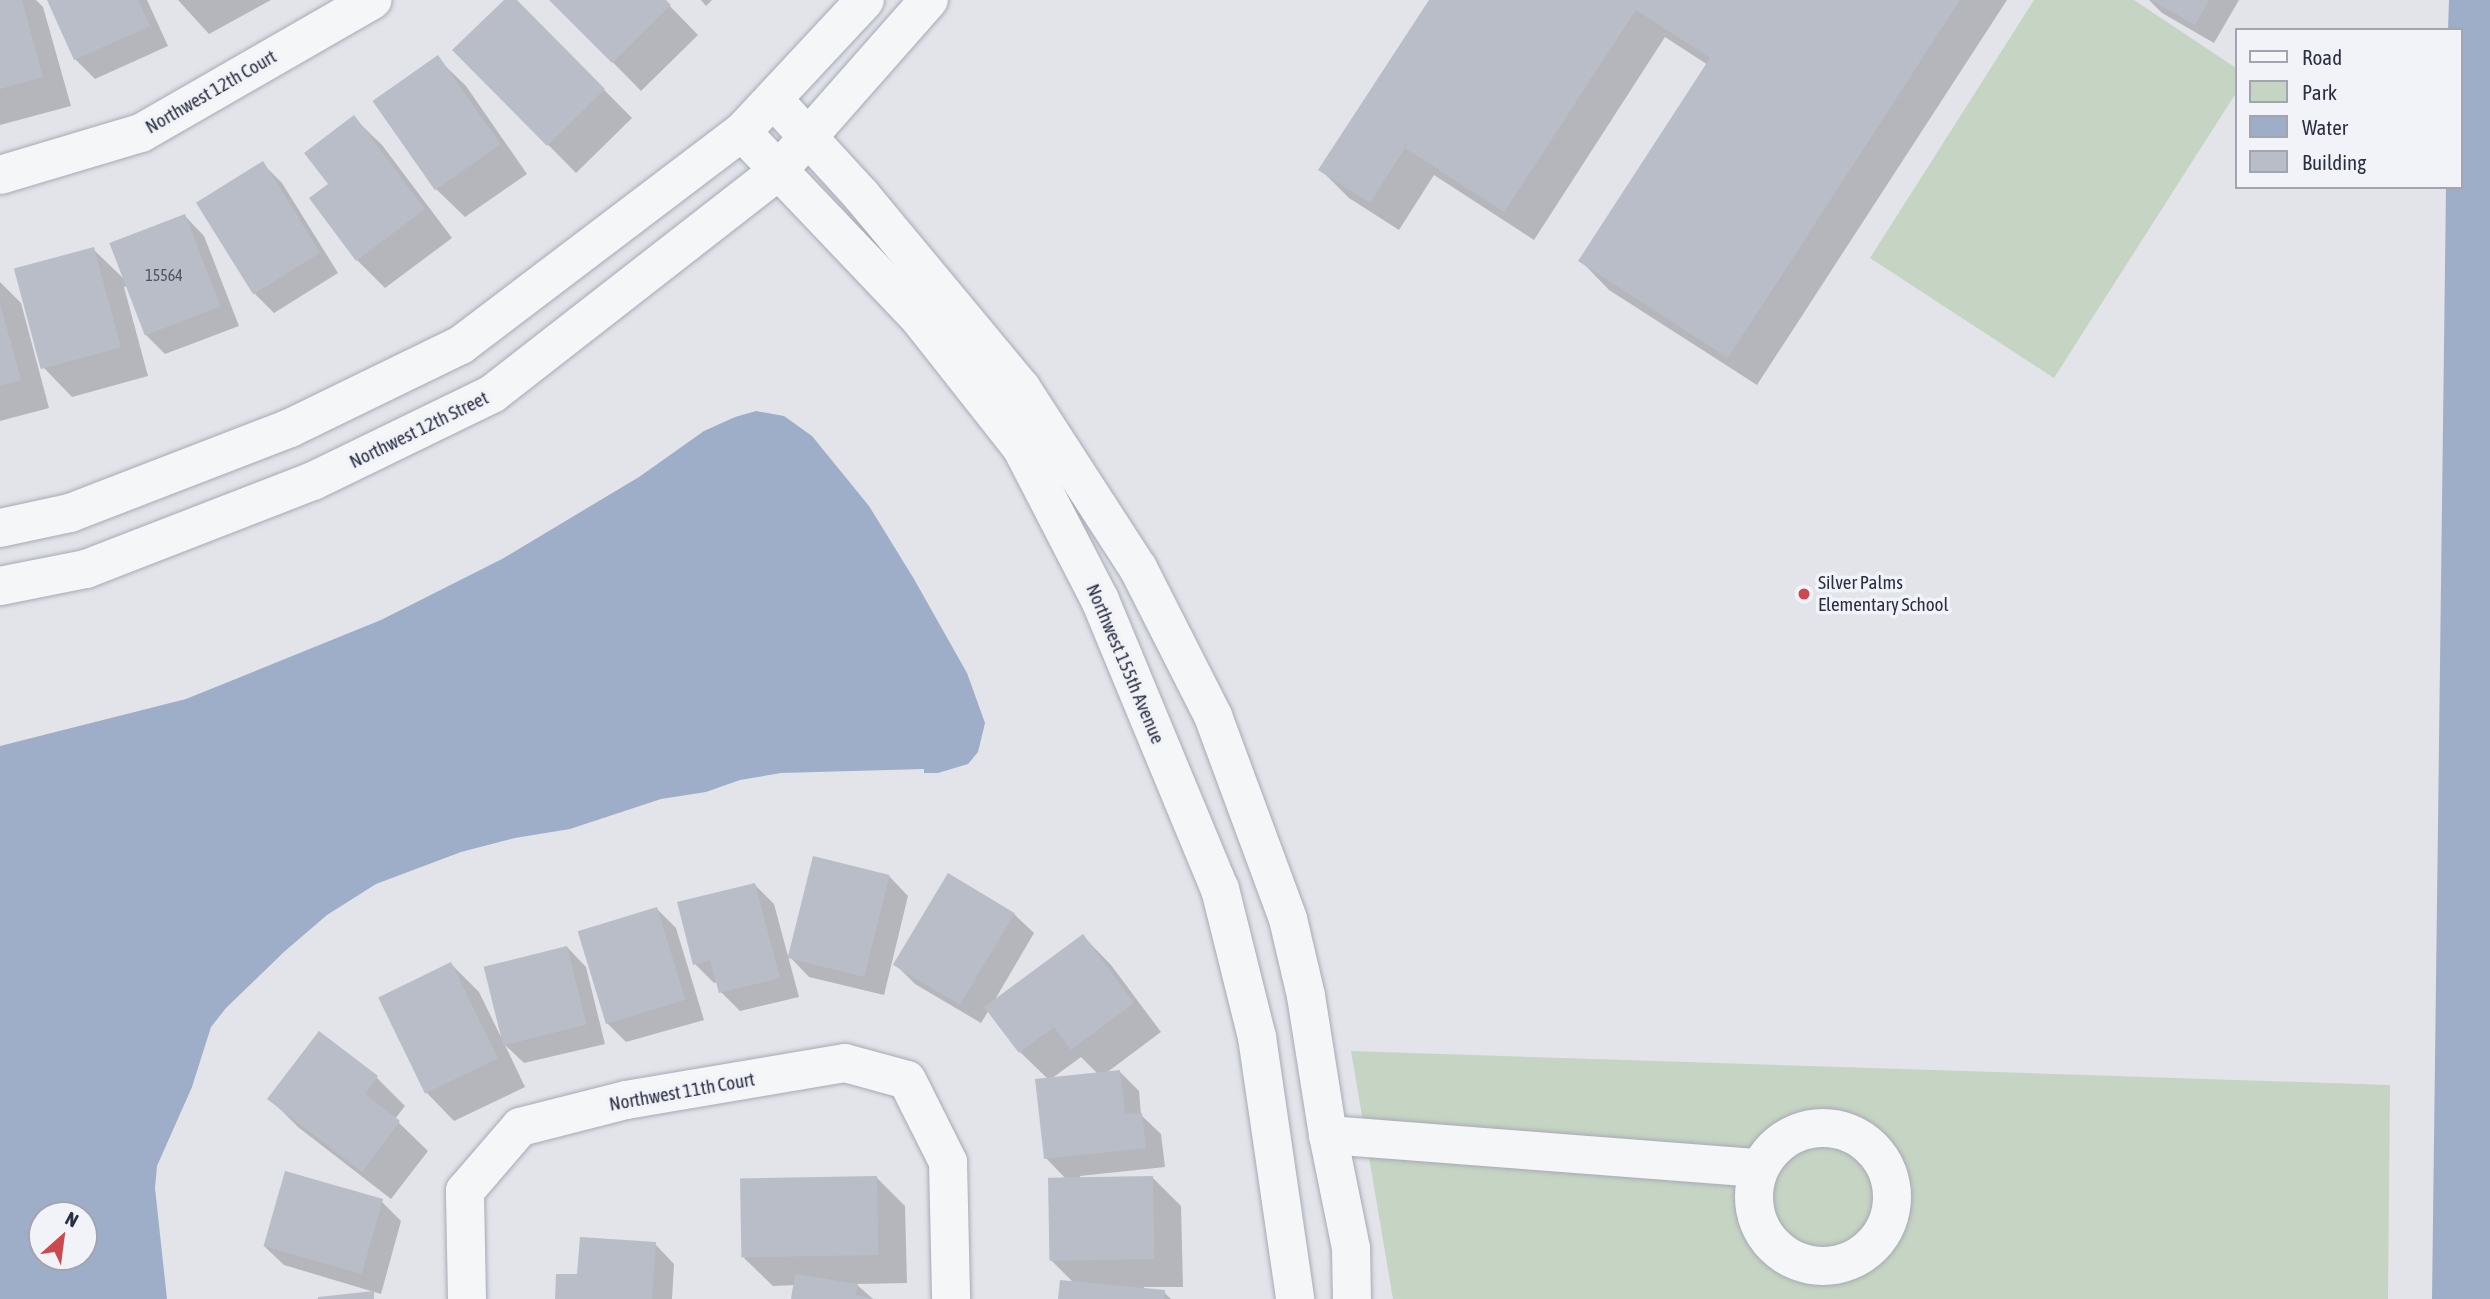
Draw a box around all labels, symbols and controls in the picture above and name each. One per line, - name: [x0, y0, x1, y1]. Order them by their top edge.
- legend: [2234, 28, 2462, 189]
- street label: Northwest 12th Court: [141, 45, 281, 139]
- text: Road: [2302, 45, 2342, 69]
- text: Park: [2302, 80, 2337, 104]
- text: Water: [2302, 115, 2348, 139]
- text: Building: [2302, 150, 2366, 174]
- house number: 15564: [145, 265, 183, 285]
- street label: Northwest 12th Street: [346, 387, 492, 473]
- place label: Silver Palms Elementary School: [1818, 572, 1949, 616]
- street label: Northwest 155th Avenue: [1081, 581, 1169, 747]
- marker: Silver Palms Elementary School: [1796, 586, 1812, 602]
- street label: Northwest 11th Court: [607, 1068, 757, 1116]
- north arrow: [28, 1201, 98, 1271]
- text: N: [62, 1207, 82, 1232]

